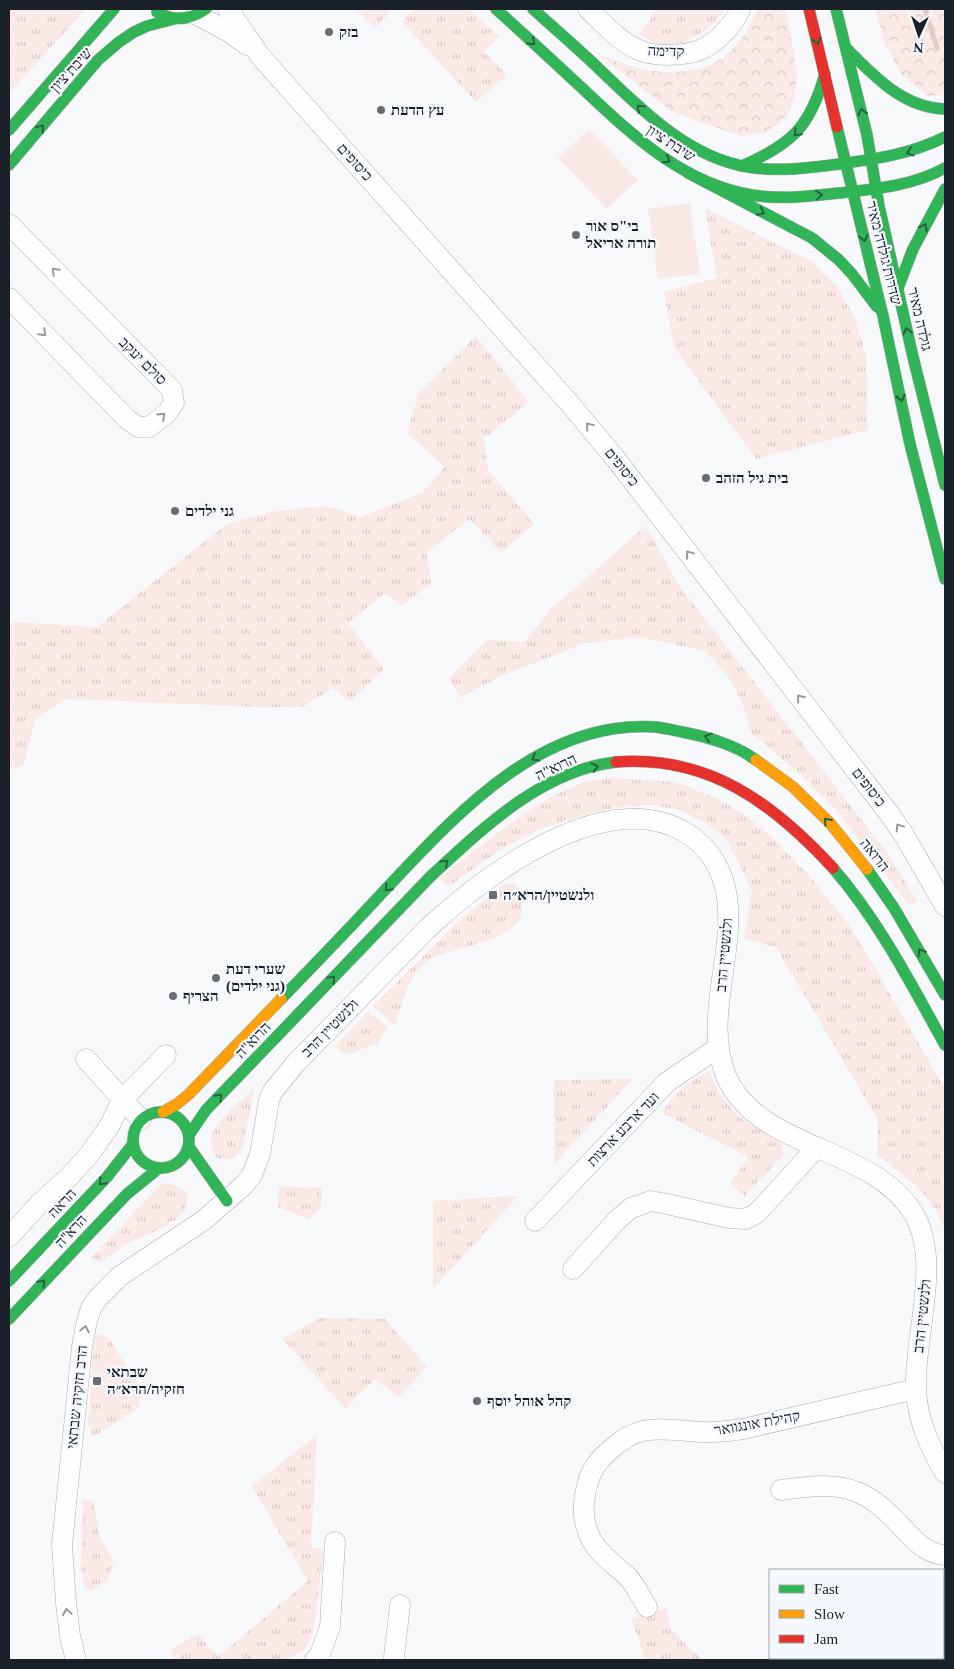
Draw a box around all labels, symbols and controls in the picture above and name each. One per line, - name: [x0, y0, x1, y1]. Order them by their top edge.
- north arrow: [894, 10, 944, 60]
- place label: בזק: [339, 24, 358, 40]
- marker: בזק: [323, 26, 335, 38]
- one-way arrow: [526, 36, 535, 45]
- one-way arrow: [811, 37, 822, 46]
- text: N: [913, 40, 924, 55]
- street label: קדימה: [647, 42, 685, 60]
- street label: שיבת ציון: [47, 44, 95, 95]
- place label: עץ הדעת: [391, 102, 445, 118]
- marker: עץ הדעת: [375, 104, 387, 116]
- one-way arrow: [637, 105, 646, 114]
- one-way arrow: [857, 107, 868, 116]
- street label: שיבת ציון: [644, 122, 698, 165]
- one-way arrow: [35, 124, 44, 133]
- one-way arrow: [794, 127, 803, 136]
- street label: כיסופים: [334, 140, 376, 184]
- one-way arrow: [906, 146, 914, 156]
- one-way arrow: [661, 154, 670, 164]
- one-way arrow: [816, 190, 824, 201]
- street label: שדרות גולדה מאיר: [863, 199, 905, 307]
- one-way arrow: [756, 206, 765, 216]
- place label: בי"ס אור תורה אריאל: [585, 218, 656, 251]
- one-way arrow: [918, 223, 928, 232]
- marker: בי"ס אור תורה אריאל: [570, 229, 582, 241]
- one-way arrow: [859, 234, 869, 242]
- one-way arrow: [51, 268, 60, 277]
- street label: גולדה מאיר: [905, 286, 935, 352]
- one-way arrow: [37, 327, 46, 336]
- one-way arrow: [903, 327, 913, 336]
- street label: סולם יעקב: [116, 334, 170, 388]
- one-way arrow: [895, 394, 906, 403]
- one-way arrow: [157, 413, 166, 422]
- one-way arrow: [586, 423, 594, 432]
- street label: כיסופים: [602, 445, 642, 489]
- place label: בית גיל הזהב: [716, 470, 788, 486]
- marker: בית גיל הזהב: [700, 472, 712, 484]
- place label: גני ילדים: [185, 503, 234, 519]
- marker: גני ילדים: [169, 505, 181, 517]
- one-way arrow: [686, 550, 695, 560]
- one-way arrow: [797, 694, 806, 704]
- one-way arrow: [705, 733, 713, 743]
- one-way arrow: [532, 751, 541, 761]
- street label: הרוא"ה: [533, 751, 579, 783]
- one-way arrow: [590, 762, 599, 773]
- street label: כיסופים: [849, 764, 889, 810]
- one-way arrow: [824, 817, 833, 826]
- one-way arrow: [896, 823, 905, 833]
- street label: הרואה: [857, 835, 893, 875]
- one-way arrow: [439, 860, 448, 869]
- one-way arrow: [385, 882, 394, 891]
- place label: ולנשטיין/הרא״ה: [503, 887, 594, 904]
- marker: ולנשטיין/הרא״ה: [487, 889, 499, 901]
- street label: ולנשטיין הרב: [713, 917, 735, 993]
- one-way arrow: [918, 949, 928, 958]
- place label: שערי דעת (גני ילדים): [226, 961, 285, 995]
- marker: שערי דעת (גני ילדים): [210, 972, 222, 984]
- one-way arrow: [326, 976, 335, 985]
- place label: הצריף: [183, 988, 219, 1004]
- marker: הצריף: [167, 990, 179, 1002]
- street label: ולנשטיין הרב: [299, 996, 361, 1060]
- street label: הרוא"ה: [232, 1019, 274, 1061]
- street label: ועד ארבע ארצות: [584, 1089, 662, 1169]
- one-way arrow: [213, 1094, 222, 1103]
- one-way arrow: [99, 1176, 108, 1185]
- street label: הראה: [45, 1185, 79, 1221]
- street label: הרא''ה: [52, 1211, 90, 1251]
- street label: ולנשטיין הרב: [910, 1278, 934, 1354]
- one-way arrow: [36, 1280, 45, 1289]
- one-way arrow: [79, 1325, 90, 1333]
- street label: הרב חזקיה שבתאי: [64, 1344, 90, 1450]
- place label: שבתאי חזקיה/הרא״ה: [107, 1364, 185, 1397]
- marker: שבתאי חזקיה/הרא״ה: [91, 1375, 103, 1387]
- place label: קהל אוהל יוסף: [487, 1393, 571, 1409]
- marker: קהל אוהל יוסף: [471, 1395, 483, 1407]
- street label: קהילת אונגוואר: [713, 1408, 801, 1438]
- legend: [769, 1569, 944, 1659]
- text: Fast: [814, 1581, 840, 1597]
- text: Slow: [814, 1606, 845, 1622]
- one-way arrow: [62, 1608, 73, 1616]
- text: Jam: [814, 1631, 838, 1647]

